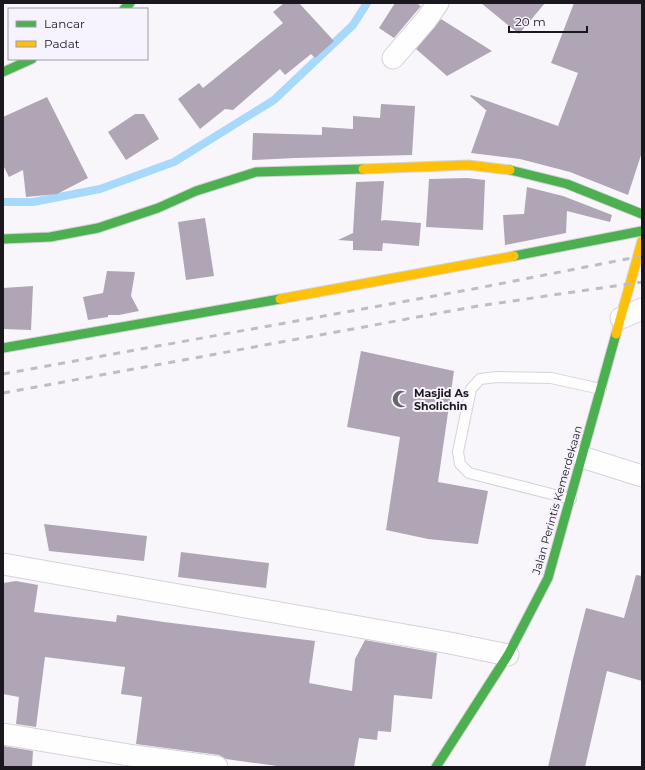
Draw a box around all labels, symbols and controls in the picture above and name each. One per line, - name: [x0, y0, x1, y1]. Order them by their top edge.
- legend: [8, 8, 148, 60]
- scale bar: [509, 8, 587, 34]
- text: 20 m: [515, 14, 546, 29]
- text: Lancar: [44, 16, 85, 31]
- text: Padat: [44, 36, 80, 51]
- place label: Masjid As Sholichin: [414, 386, 469, 413]
- mosque icon: Masjid As Sholichin: [391, 389, 411, 409]
- street label: Jalan Perintis Kemerdekaan: [529, 424, 585, 577]

